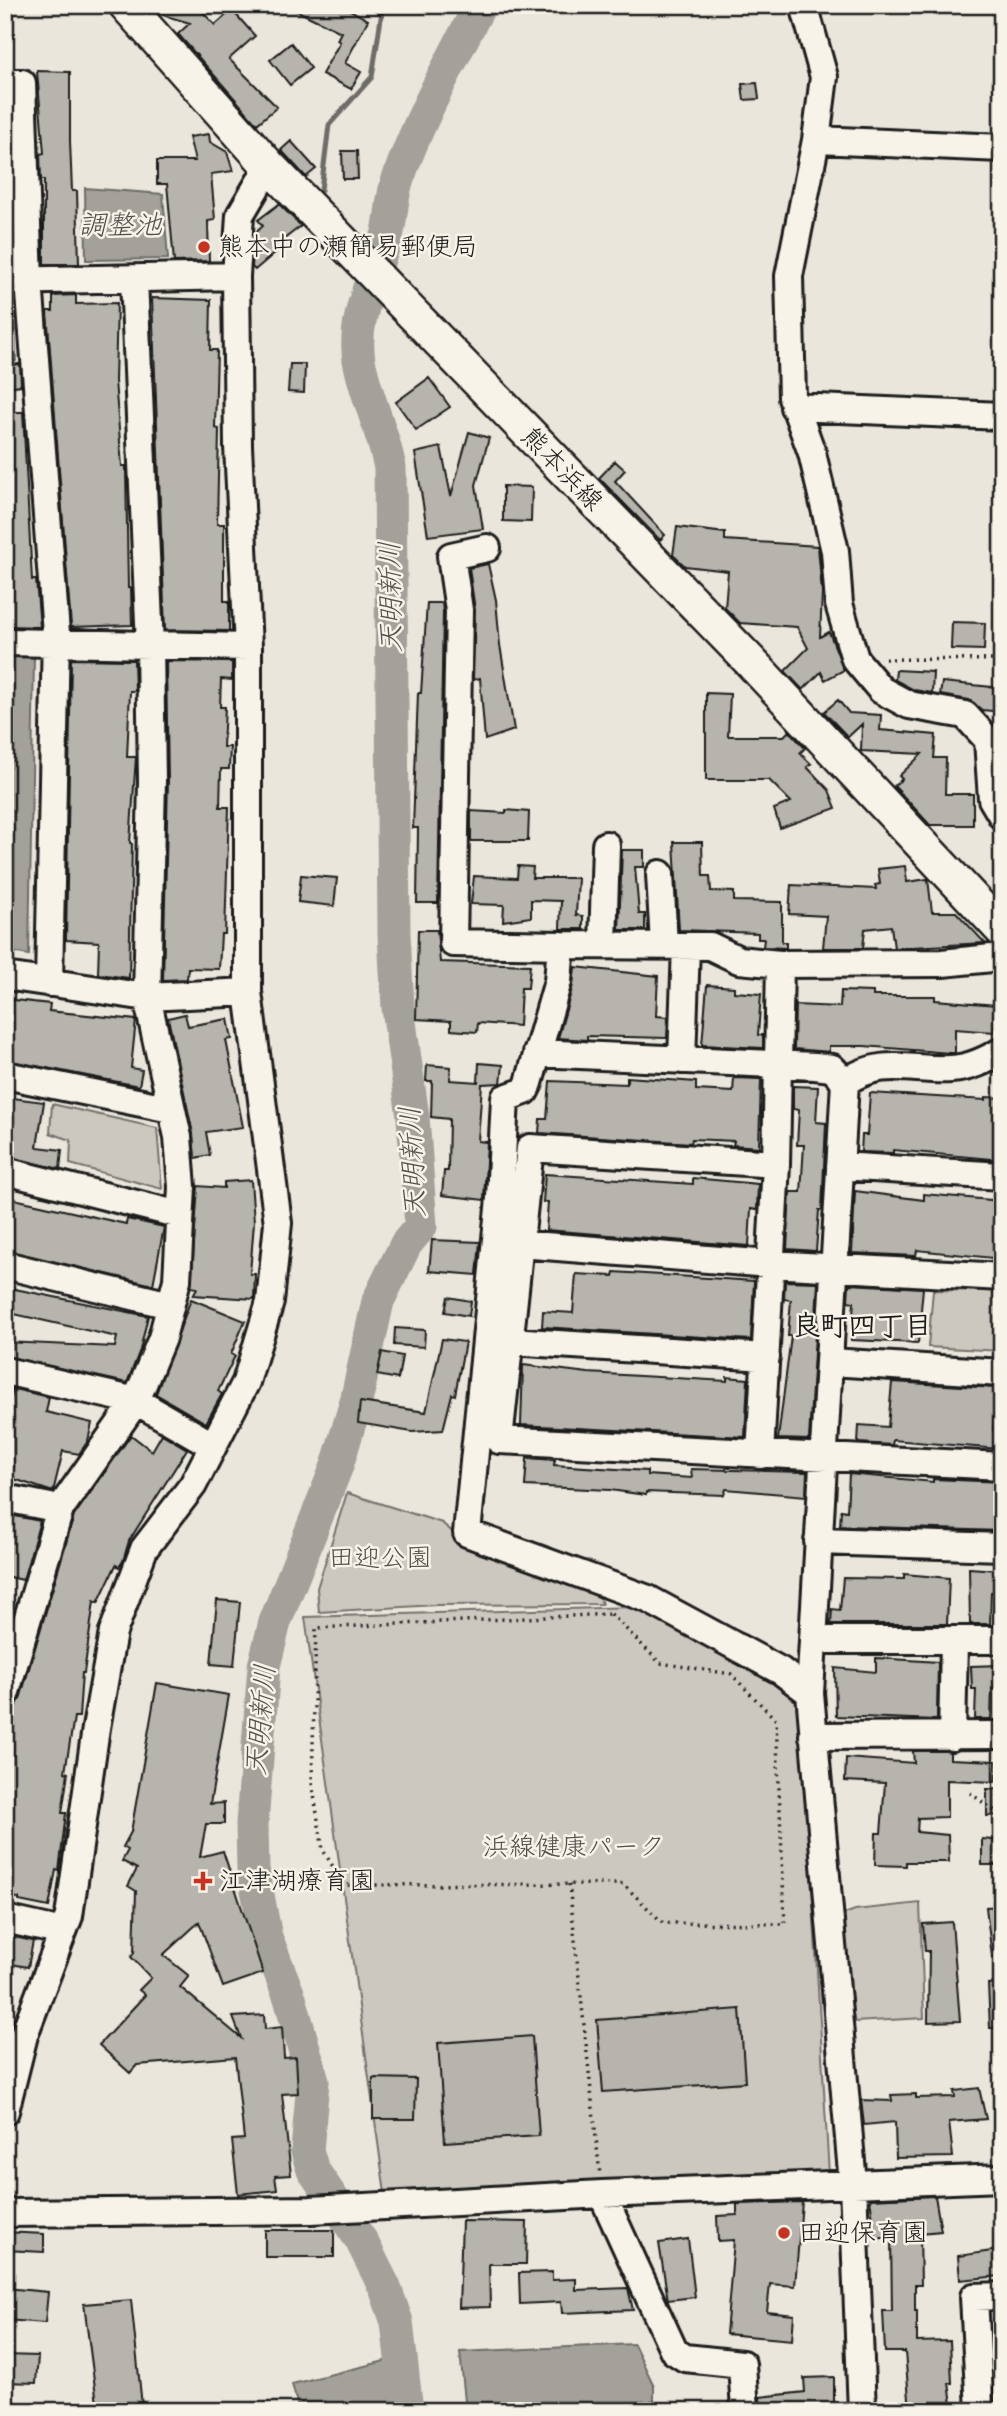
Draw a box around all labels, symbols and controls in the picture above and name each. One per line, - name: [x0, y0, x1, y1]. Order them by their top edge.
- water label: 調整池: [78, 206, 163, 245]
- place label: 熊本中の瀬簡易郵便局: [218, 229, 478, 265]
- marker: 熊本中の瀬簡易郵便局: [196, 239, 212, 255]
- street label: 熊本浜線: [513, 419, 611, 519]
- water label: 天明新川: [371, 541, 411, 653]
- water label: 天明新川: [391, 1105, 435, 1219]
- district label: 良町四丁目: [792, 1307, 932, 1346]
- park label: 田迎公園: [328, 1540, 432, 1576]
- water label: 天明新川: [237, 1663, 285, 1777]
- park label: 浜線健康パーク: [483, 1829, 665, 1865]
- place label: 江津湖療育園: [219, 1863, 375, 1899]
- marker: 江津湖療育園: [193, 1871, 213, 1891]
- place label: 田迎保育園: [798, 2215, 928, 2251]
- marker: 田迎保育園: [776, 2225, 792, 2241]

